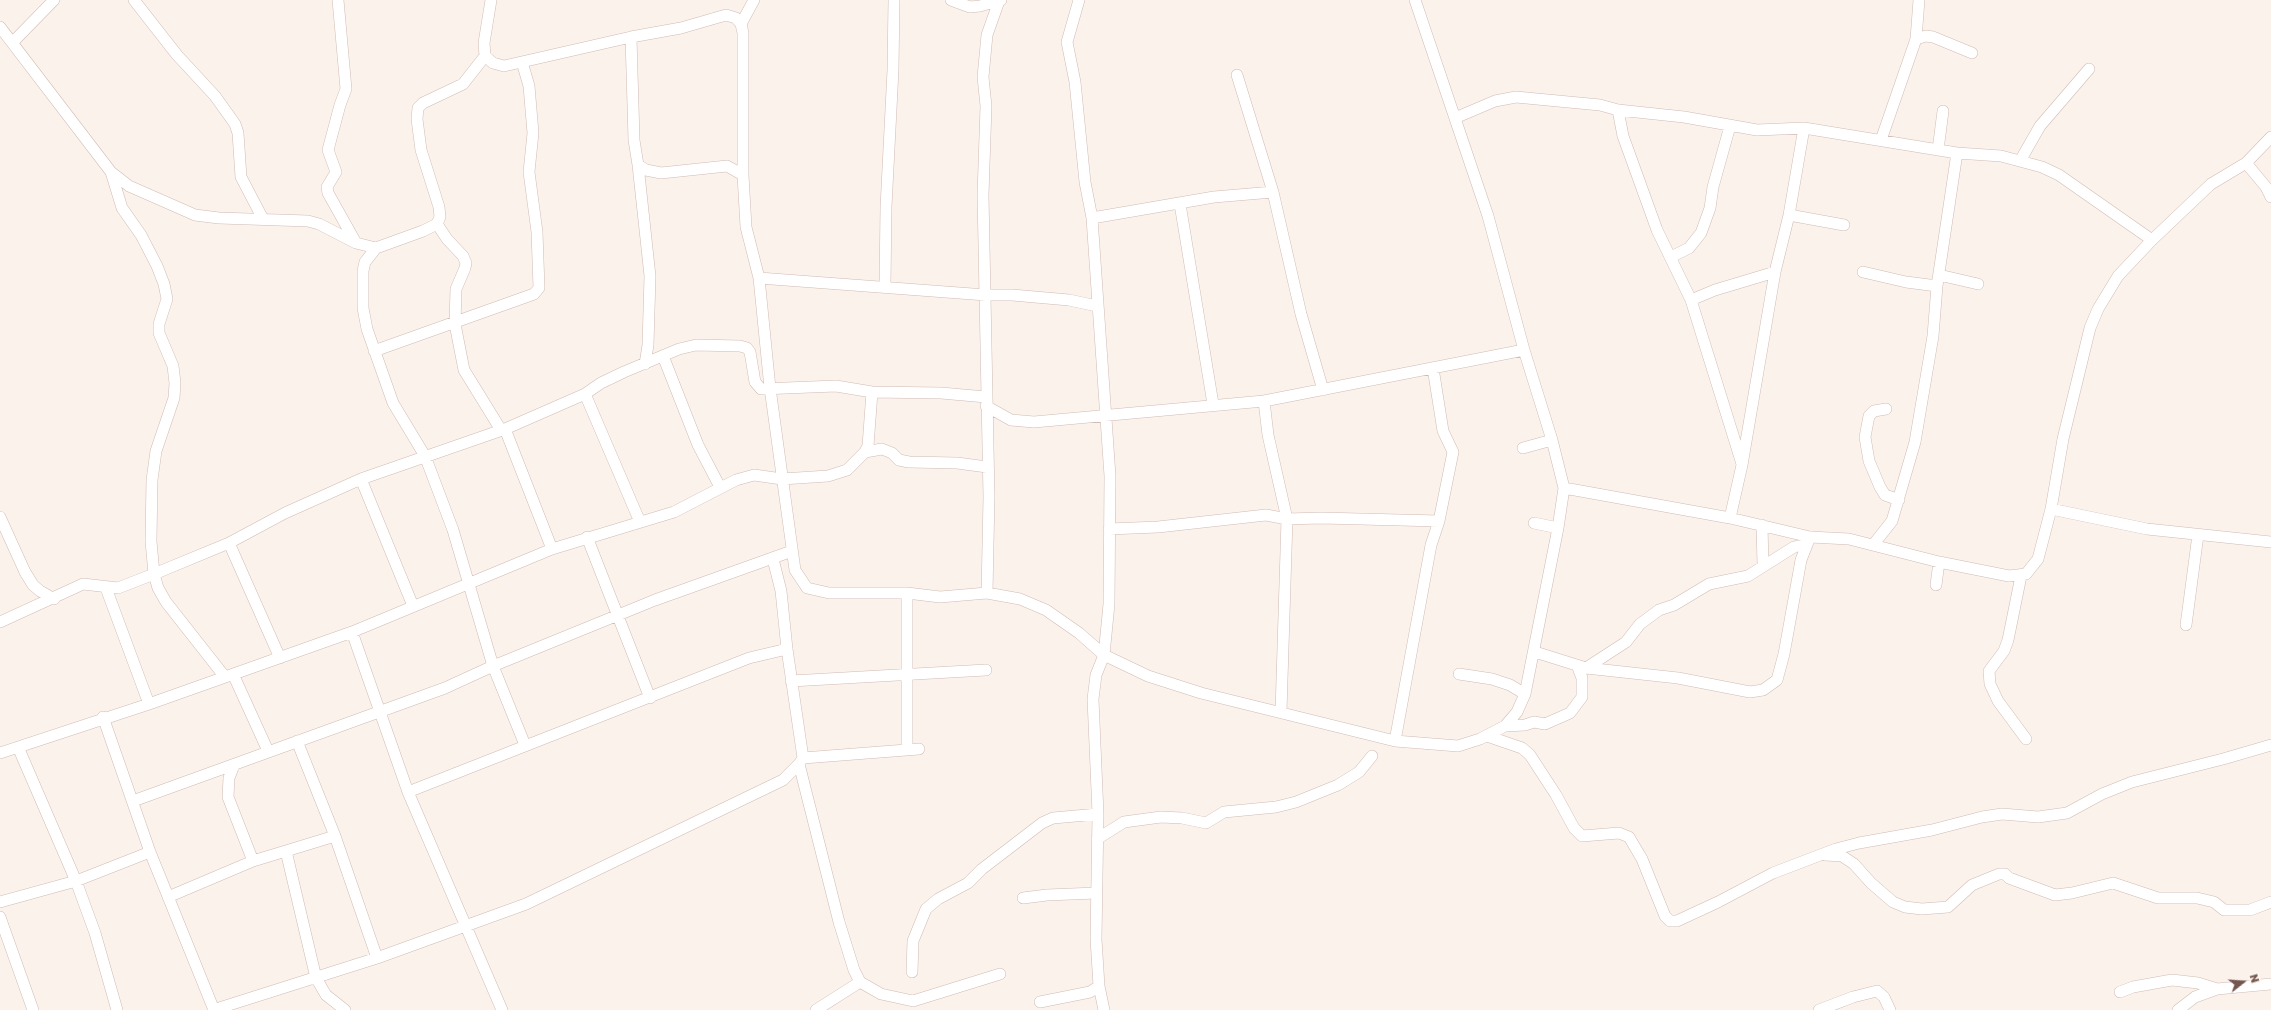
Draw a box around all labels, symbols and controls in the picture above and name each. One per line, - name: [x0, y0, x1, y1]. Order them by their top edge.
- north arrow: [2223, 962, 2263, 1002]
- text: N: [2248, 972, 2262, 984]

